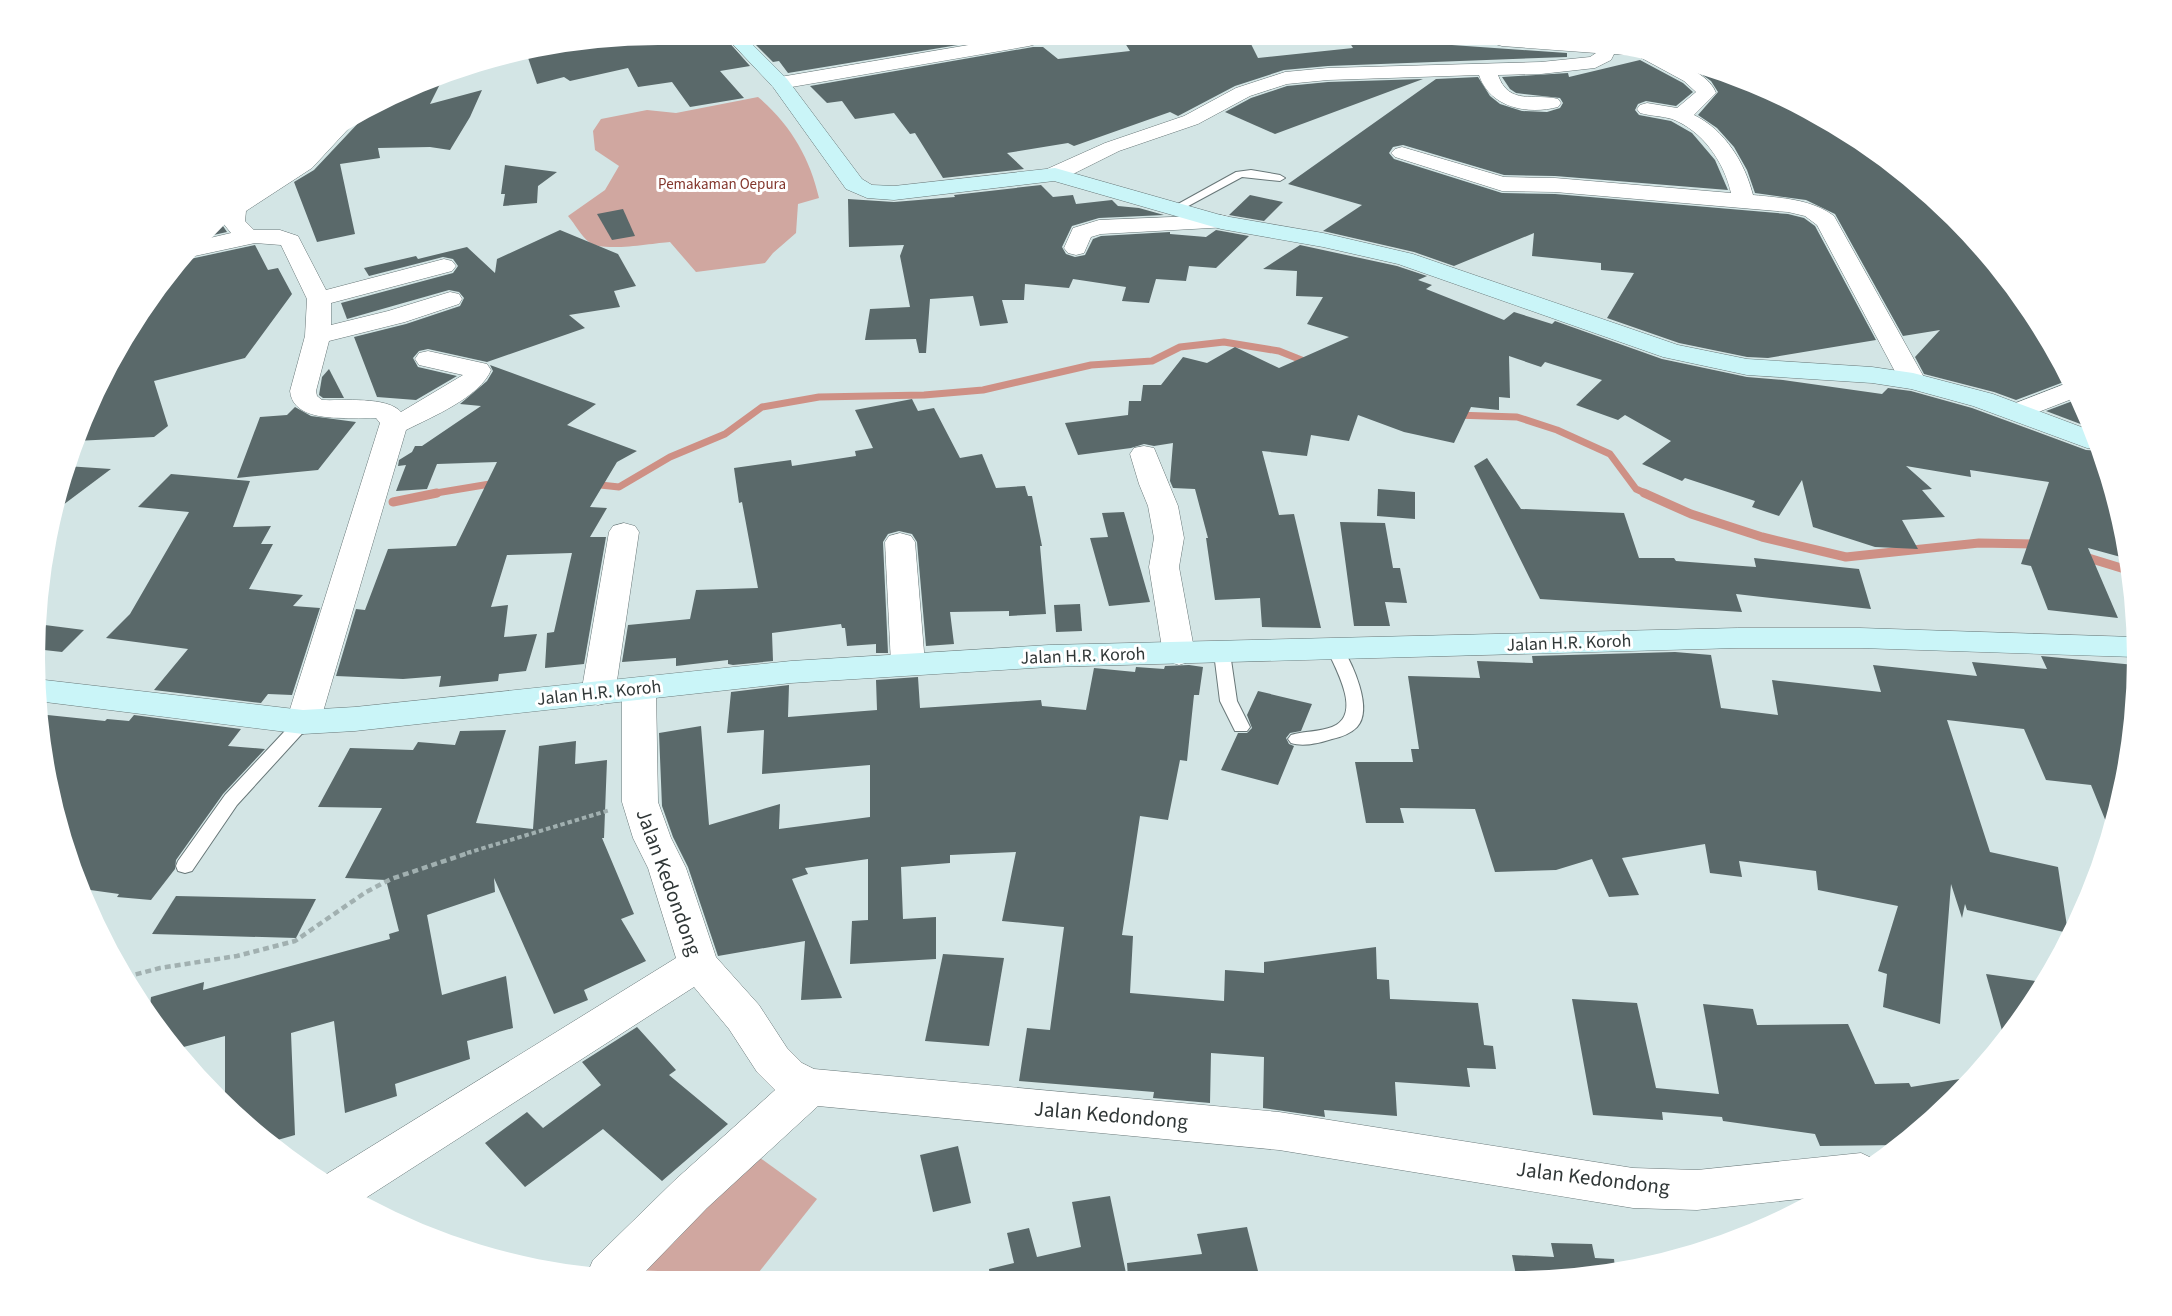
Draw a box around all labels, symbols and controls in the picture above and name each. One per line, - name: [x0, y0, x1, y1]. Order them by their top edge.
- park label: Pemakaman Oepura: [658, 174, 786, 195]
- street label: Jalan H.R. Koroh: [1506, 628, 1632, 658]
- street label: Jalan H.R. Koroh: [1020, 641, 1146, 671]
- street label: Jalan H.R. Koroh: [536, 674, 662, 712]
- street label: Jalan Kedondong: [629, 804, 710, 960]
- street label: Jalan Kedondong: [1033, 1093, 1190, 1137]
- street label: Jalan Kedondong: [1515, 1154, 1672, 1202]

